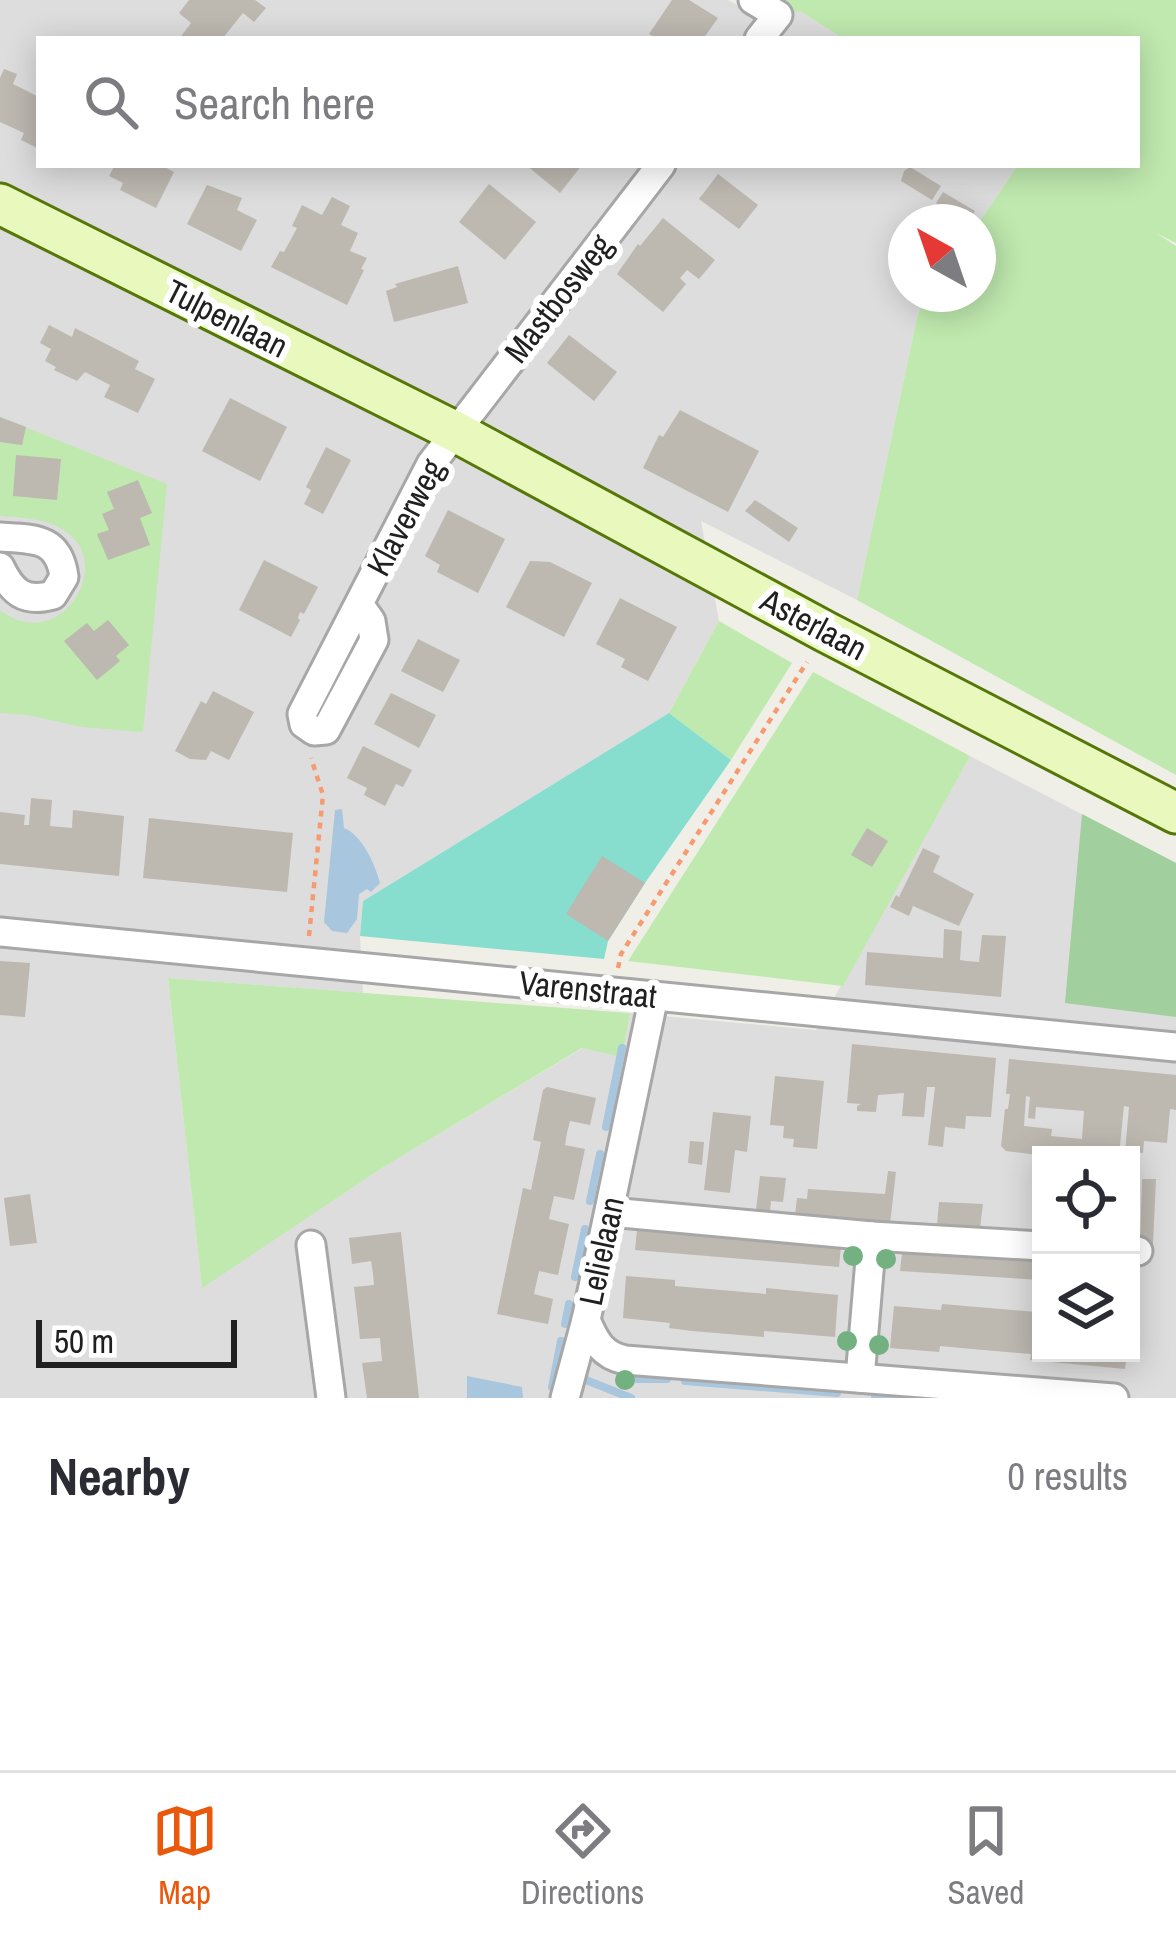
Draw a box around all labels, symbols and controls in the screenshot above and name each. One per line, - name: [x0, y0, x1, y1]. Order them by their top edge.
- search box: [36, 36, 1140, 168]
- icon: search: [78, 69, 144, 135]
- text: Search here: [174, 72, 375, 133]
- north arrow: [888, 204, 996, 312]
- street label: Mastbosweg: [494, 225, 622, 371]
- street label: Tulpenlaan: [158, 269, 296, 367]
- street label: Klaverweg: [356, 451, 454, 583]
- street label: Asterlaan: [752, 577, 875, 670]
- street label: Varenstraat: [517, 960, 659, 1018]
- map controls: [1032, 1146, 1140, 1362]
- button: locate: [1032, 1146, 1140, 1254]
- street label: Lelielaan: [568, 1193, 634, 1309]
- button: layers: [1032, 1254, 1140, 1362]
- scale bar: [36, 1314, 237, 1367]
- text: 50 m: [54, 1319, 114, 1363]
- text: Nearby: [48, 1442, 190, 1511]
- text: 0 results: [1007, 1450, 1128, 1502]
- tab: Map: [152, 1798, 218, 1914]
- tab: Directions: [521, 1798, 644, 1914]
- tab: Saved: [948, 1798, 1024, 1914]

